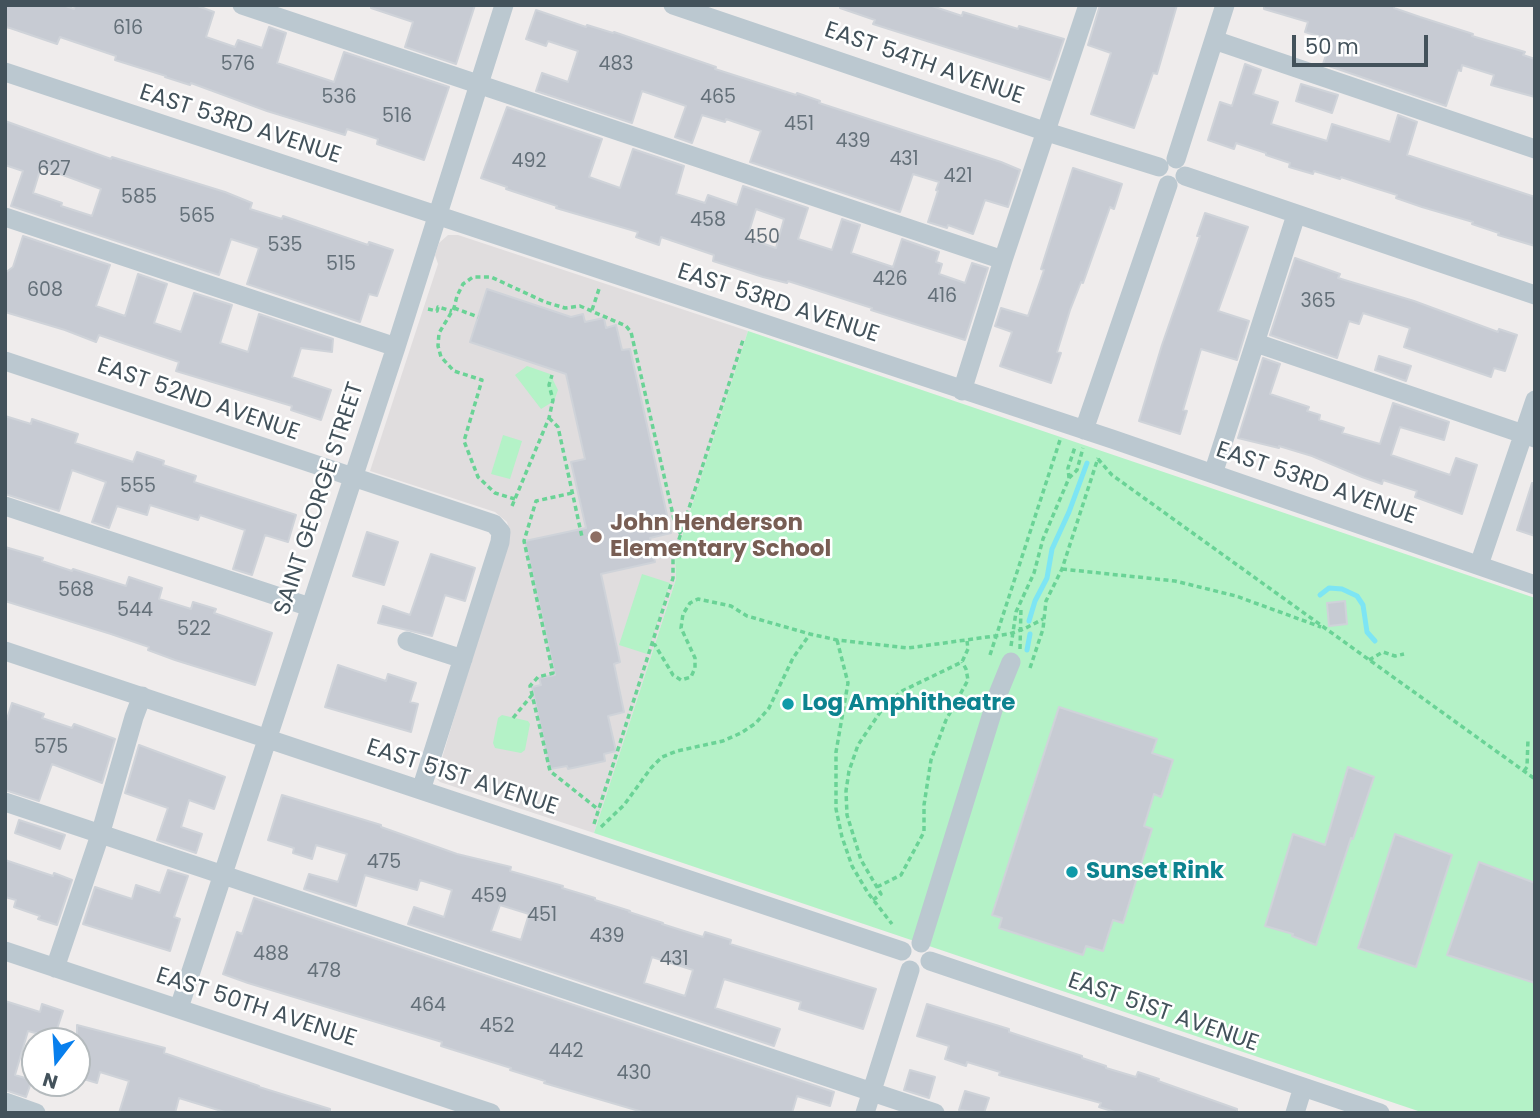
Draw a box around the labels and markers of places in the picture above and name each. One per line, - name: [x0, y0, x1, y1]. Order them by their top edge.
- place label: John Henderson Elementary School: [610, 510, 831, 564]
- marker: John Henderson Elementary School: [588, 529, 604, 545]
- place label: Log Amphitheatre: [802, 690, 1015, 718]
- marker: Log Amphitheatre: [780, 696, 796, 712]
- place label: Sunset Rink: [1086, 858, 1224, 886]
- marker: Sunset Rink: [1064, 864, 1080, 880]

